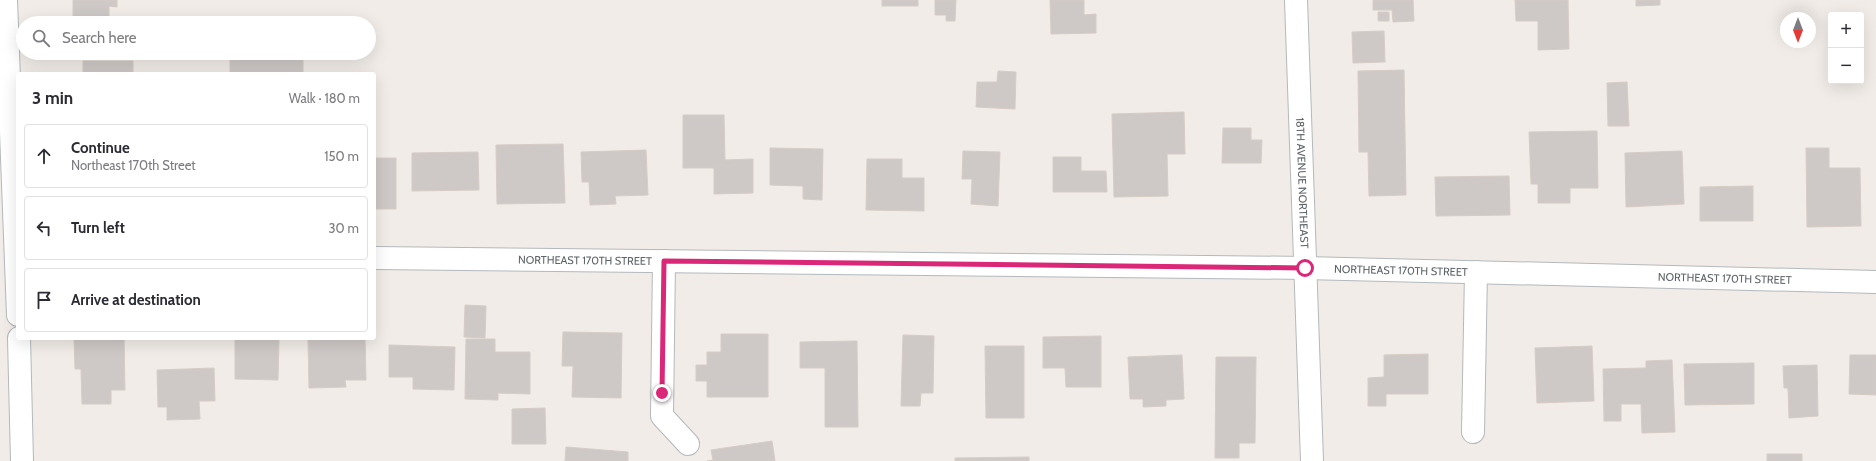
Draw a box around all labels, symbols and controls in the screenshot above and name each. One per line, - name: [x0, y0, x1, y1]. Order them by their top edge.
- north arrow: [1780, 12, 1816, 48]
- map controls: [1828, 12, 1864, 84]
- button: +: [1828, 12, 1864, 48]
- search box: [16, 16, 376, 60]
- icon: search: [30, 27, 52, 49]
- text: Search here: [62, 29, 137, 47]
- button: −: [1828, 48, 1864, 84]
- text: 3 min: [32, 88, 73, 108]
- text: Walk · 180 m: [289, 90, 360, 106]
- street label: 18TH AVENUE NORTHEAST: [1293, 117, 1312, 249]
- text: Continue: [71, 139, 130, 157]
- icon: ahead: [33, 145, 55, 167]
- text: 150 m: [324, 148, 359, 164]
- text: Northeast 170th Street: [71, 157, 196, 173]
- icon: left: [33, 217, 55, 239]
- text: Turn left: [71, 219, 125, 237]
- text: 30 m: [329, 220, 359, 236]
- street label: NORTHEAST 170TH STREET: [518, 253, 652, 268]
- route start: [1296, 259, 1314, 277]
- street label: NORTHEAST 170TH STREET: [1334, 262, 1468, 279]
- street label: NORTHEAST 170TH STREET: [1658, 270, 1792, 287]
- icon: arrive: [33, 289, 55, 311]
- text: Arrive at destination: [71, 291, 201, 309]
- route end: [653, 384, 671, 402]

